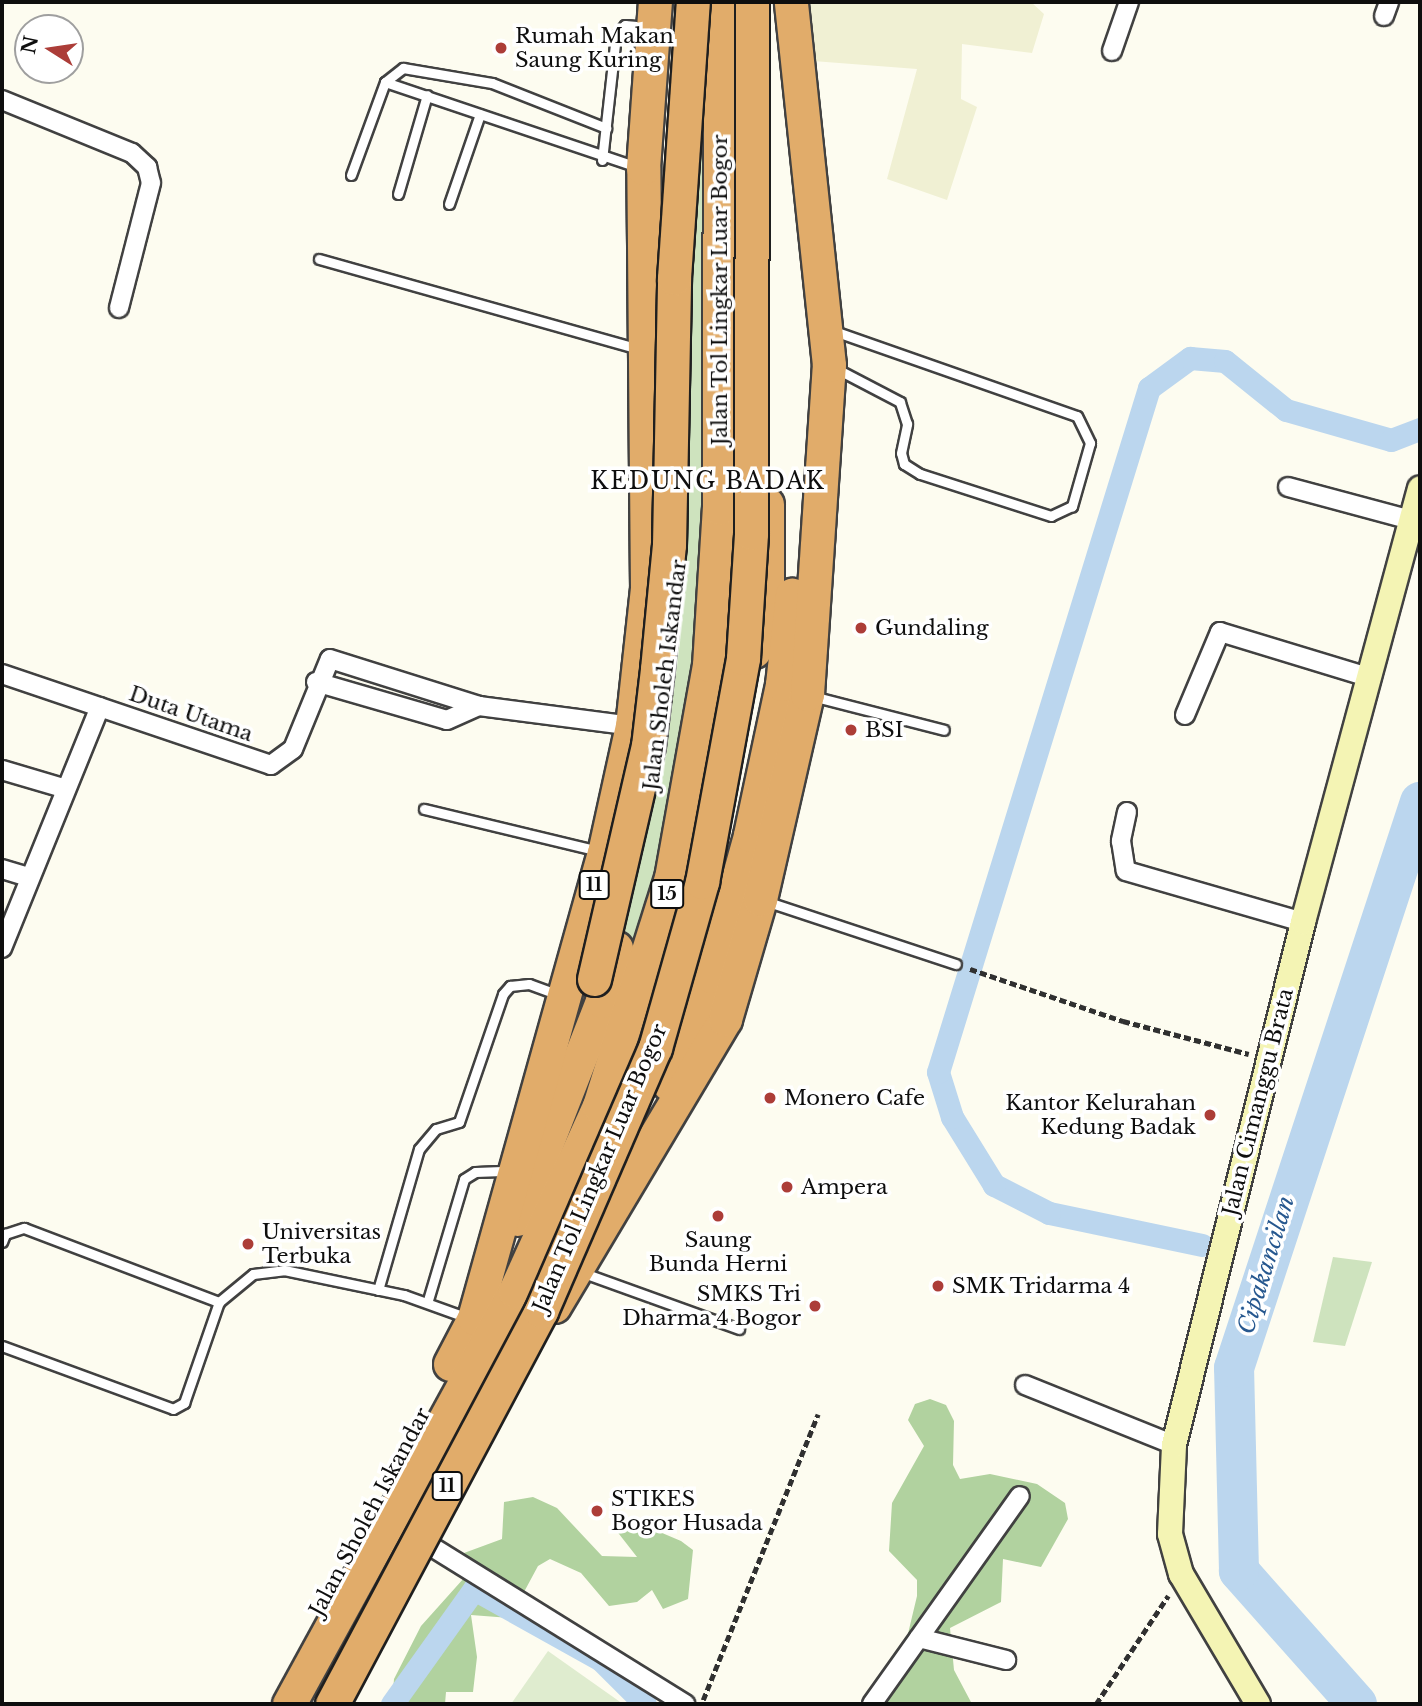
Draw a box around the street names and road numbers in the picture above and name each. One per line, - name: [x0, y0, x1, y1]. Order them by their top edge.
- street label: Jalan Tol Lingkar Luar Bogor: [707, 134, 733, 446]
- street label: Jalan Sholeh Iskandar: [638, 558, 692, 792]
- street label: Duta Utama: [126, 681, 256, 747]
- road number: 11: [578, 870, 610, 900]
- road number: 15: [650, 878, 684, 909]
- street label: Jalan Cimanggu Brata: [1218, 986, 1298, 1218]
- street label: Jalan Tol Lingkar Luar Bogor: [527, 1019, 673, 1317]
- street label: Jalan Sholeh Iskandar: [304, 1404, 436, 1620]
- road number: 11: [431, 1470, 463, 1502]

